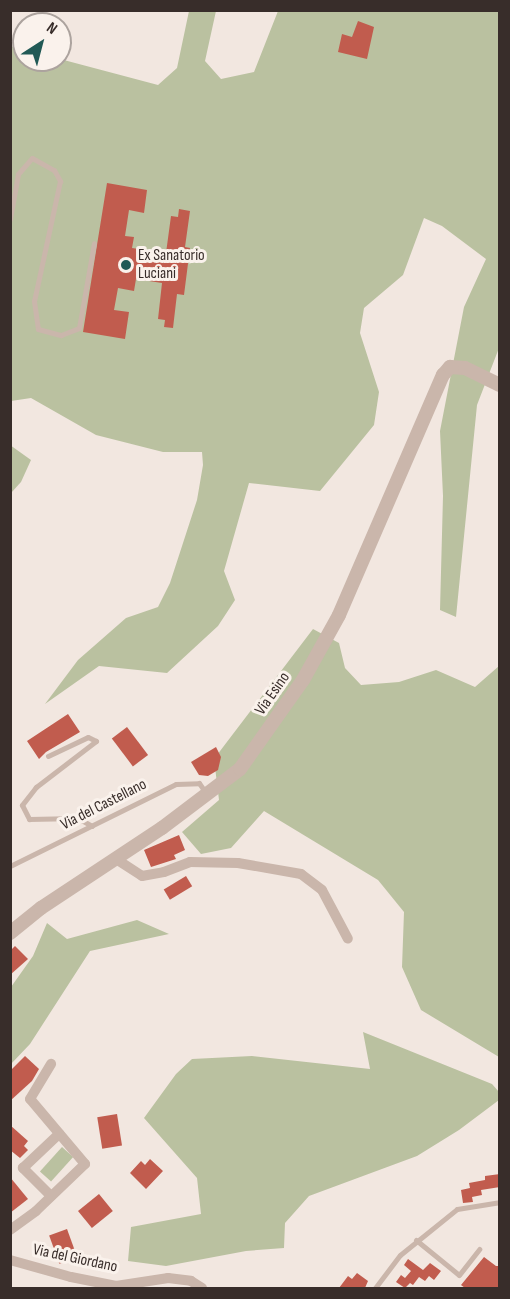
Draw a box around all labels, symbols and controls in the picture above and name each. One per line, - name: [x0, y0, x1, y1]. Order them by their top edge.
- north arrow: [12, 12, 72, 72]
- text: N: [43, 18, 61, 39]
- place label: Ex Sanatorio Luciani: [138, 246, 205, 284]
- marker: Ex Sanatorio Luciani: [119, 258, 133, 272]
- street label: Via Esino: [251, 669, 295, 719]
- street label: Via del Castellano: [58, 775, 150, 835]
- street label: Via del Giordano: [31, 1241, 119, 1277]

